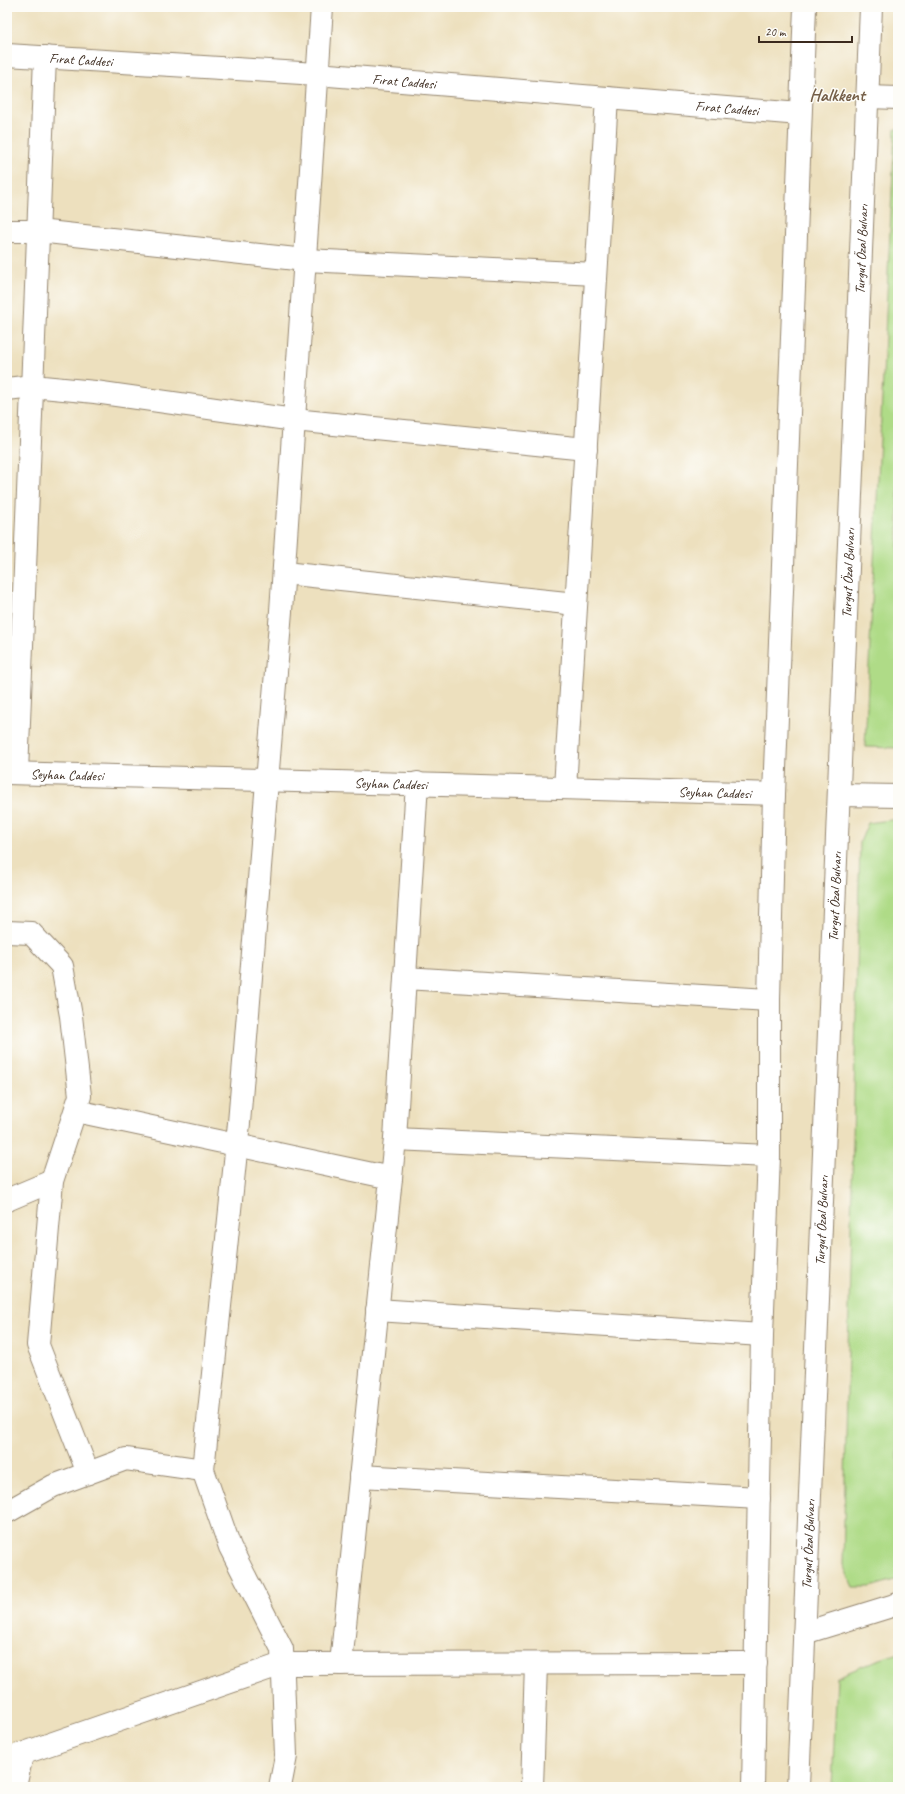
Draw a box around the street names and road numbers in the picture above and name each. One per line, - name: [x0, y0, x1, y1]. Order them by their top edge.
- street label: Fırat Caddesi: [49, 50, 115, 71]
- street label: Fırat Caddesi: [372, 71, 439, 93]
- street label: Fırat Caddesi: [695, 97, 762, 120]
- street label: Turgut Özal Bulvarı: [851, 203, 872, 295]
- street label: Turgut Özal Bulvarı: [838, 526, 859, 618]
- street label: Seyhan Caddesi: [30, 766, 106, 785]
- street label: Seyhan Caddesi: [354, 775, 430, 794]
- street label: Seyhan Caddesi: [678, 783, 754, 802]
- street label: Turgut Özal Bulvarı: [825, 850, 845, 942]
- street label: Turgut Özal Bulvarı: [811, 1174, 832, 1266]
- street label: Turgut Özal Bulvarı: [798, 1498, 819, 1589]

